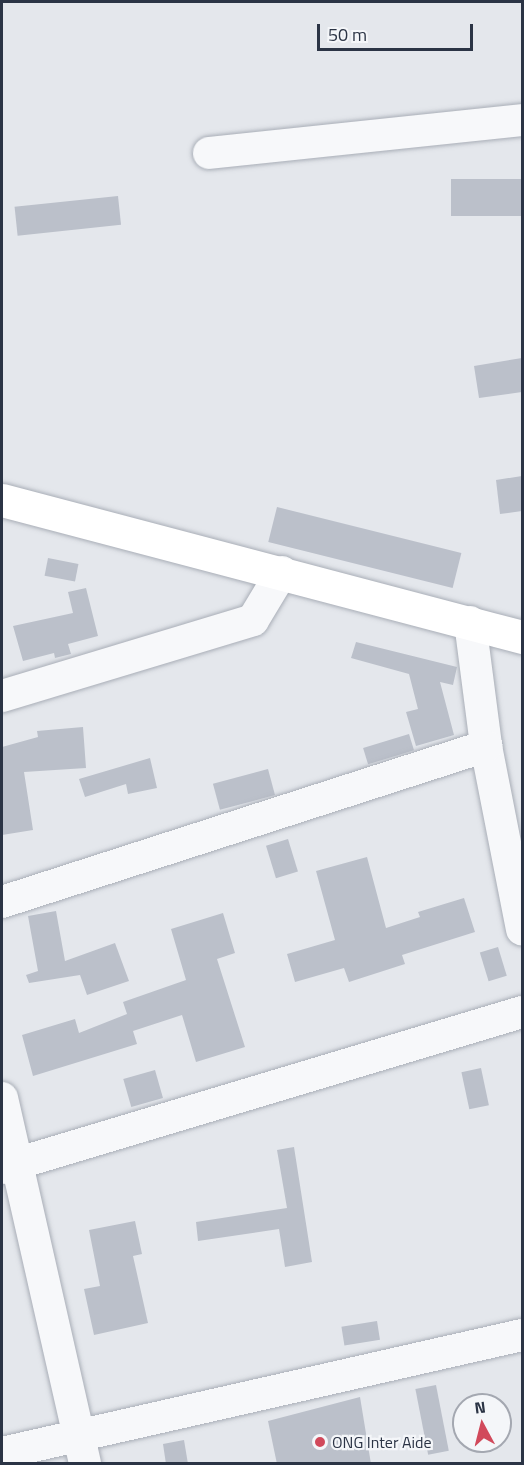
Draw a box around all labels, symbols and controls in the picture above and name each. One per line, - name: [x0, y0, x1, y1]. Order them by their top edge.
- scale bar: [320, 12, 476, 50]
- text: 50 m: [328, 21, 367, 48]
- north arrow: [452, 1393, 512, 1453]
- text: N: [473, 1395, 487, 1420]
- place label: ONG Inter Aide: [332, 1432, 432, 1452]
- marker: ONG Inter Aide: [313, 1435, 327, 1449]

